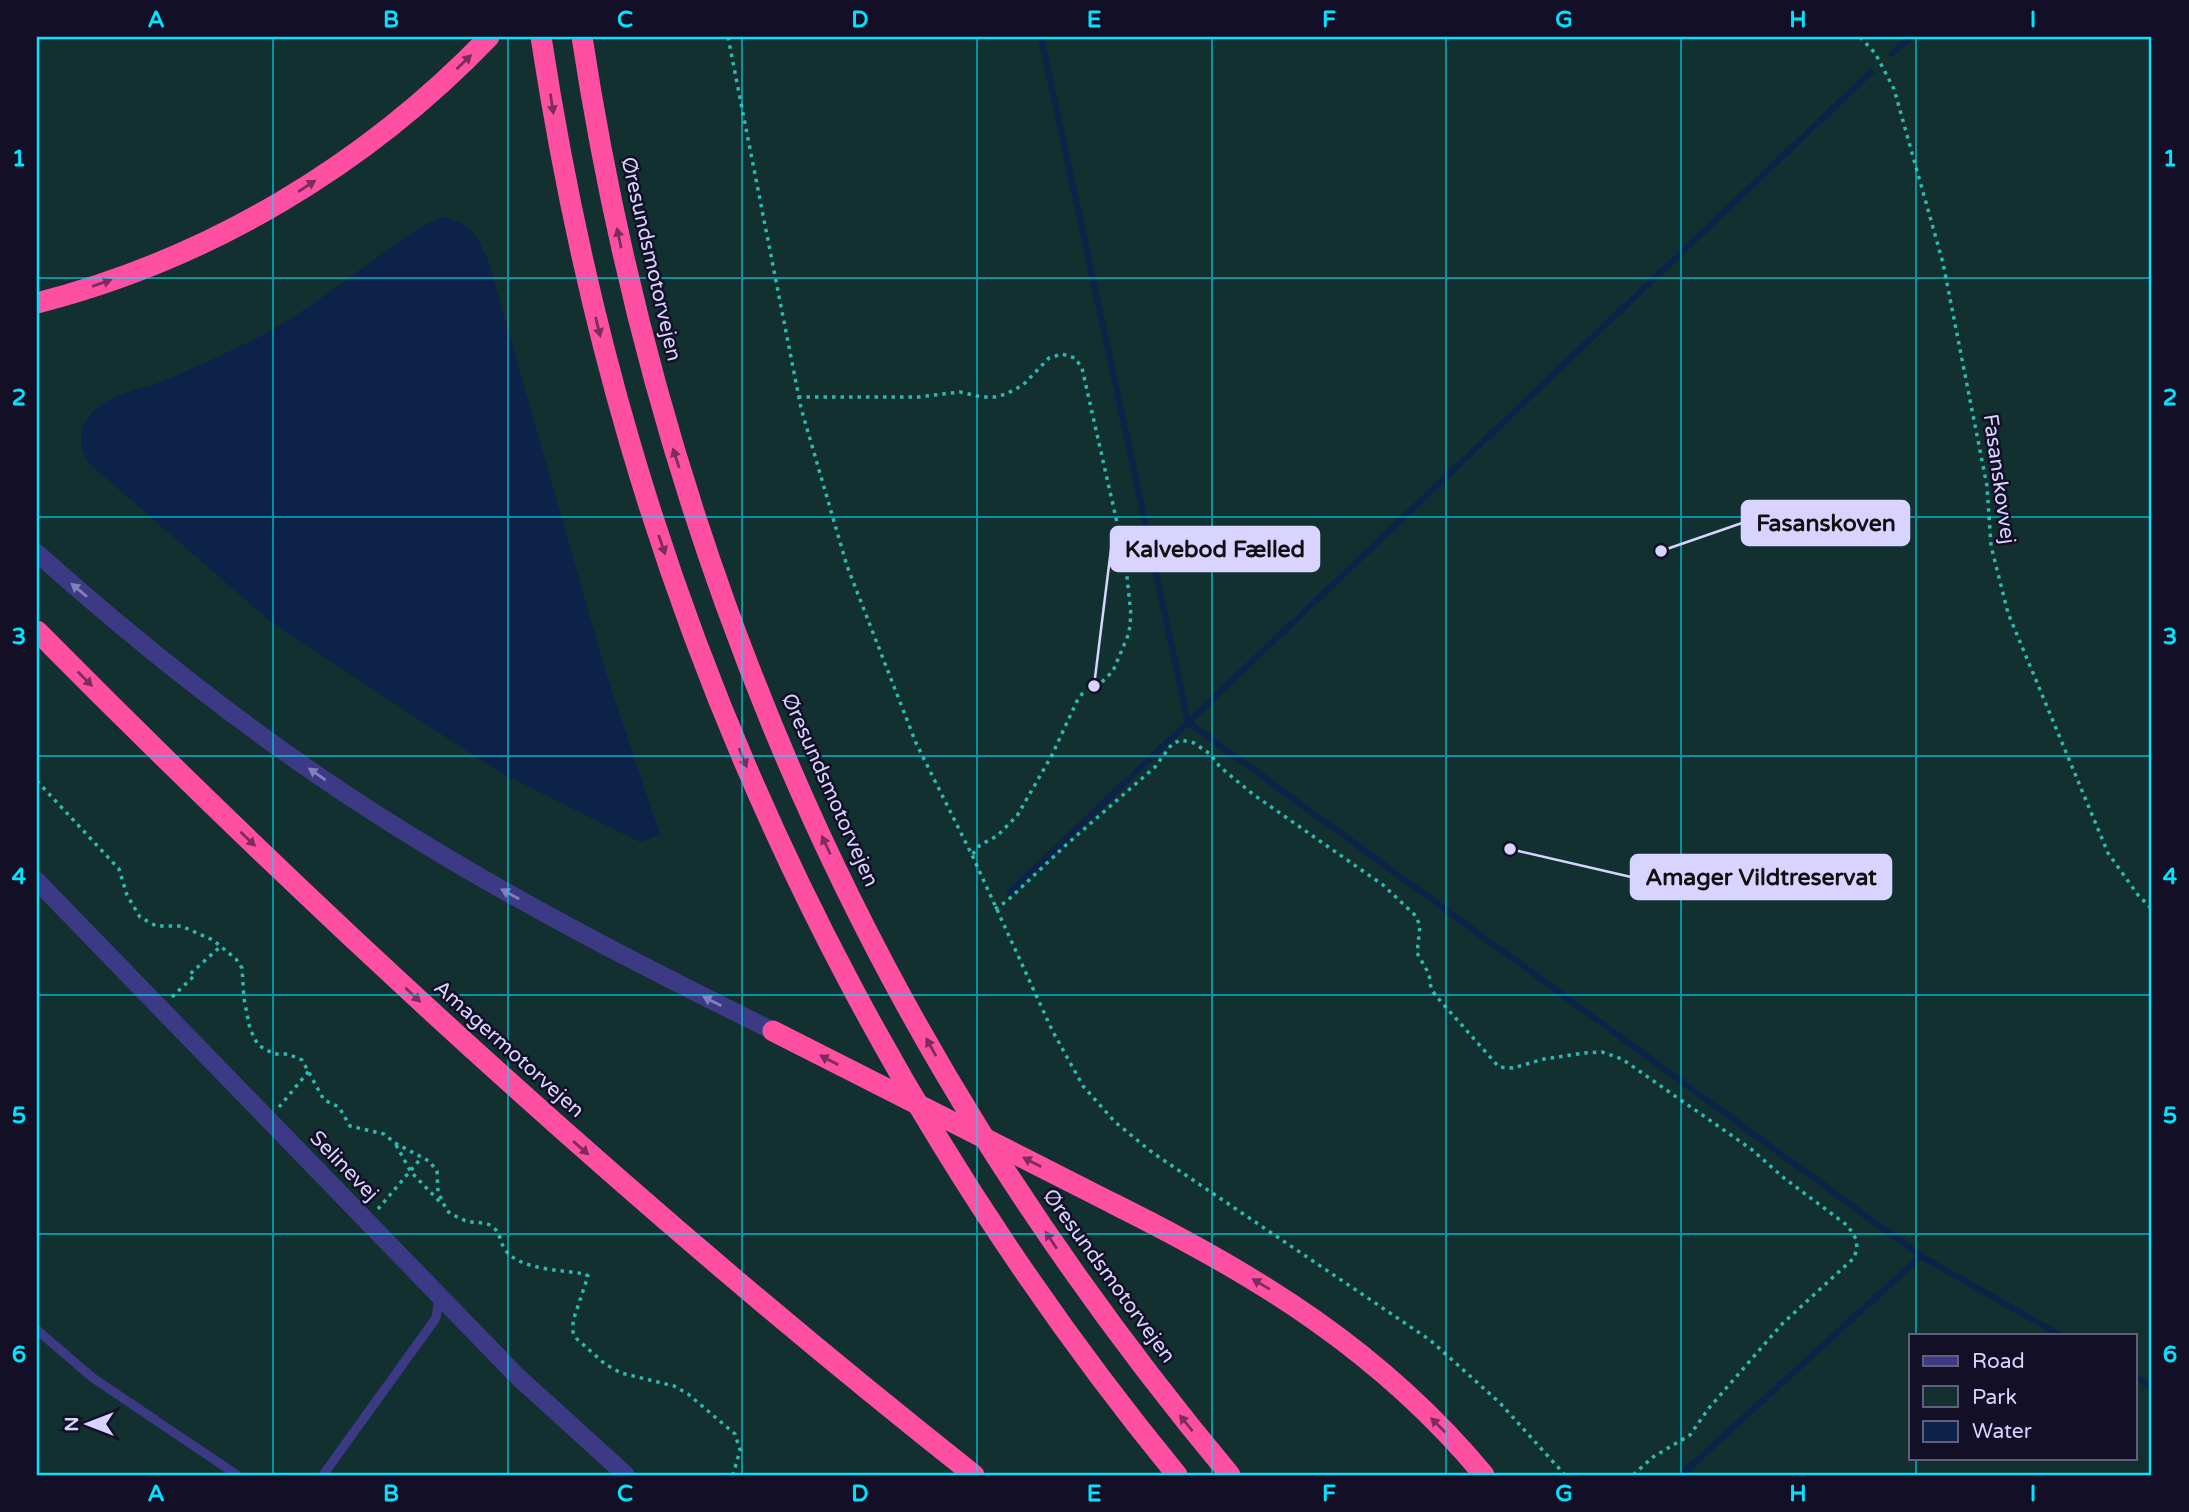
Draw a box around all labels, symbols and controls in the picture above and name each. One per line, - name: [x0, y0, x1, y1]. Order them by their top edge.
- text: A: [147, 6, 165, 34]
- text: B: [383, 6, 399, 34]
- text: C: [617, 6, 633, 34]
- text: D: [851, 6, 869, 34]
- text: E: [1087, 6, 1101, 34]
- text: F: [1322, 6, 1336, 34]
- text: G: [1555, 6, 1573, 34]
- text: H: [1789, 6, 1807, 34]
- text: I: [2030, 6, 2036, 34]
- one-way arrow: [455, 54, 472, 70]
- one-way arrow: [547, 93, 558, 115]
- text: 1: [12, 145, 26, 173]
- text: 1: [2163, 145, 2177, 173]
- street label: Øresundsmotorvejen: [615, 154, 687, 364]
- one-way arrow: [298, 180, 317, 193]
- one-way arrow: [613, 227, 624, 249]
- one-way arrow: [92, 277, 113, 288]
- one-way arrow: [593, 316, 604, 338]
- text: 2: [12, 384, 26, 412]
- text: 2: [2163, 384, 2177, 412]
- street label: Fasanskovvej: [1978, 412, 2020, 546]
- one-way arrow: [671, 447, 681, 468]
- callout: Fasanskoven: [1742, 501, 1909, 545]
- text: Fasanskoven: [1756, 510, 1896, 538]
- callout: Kalvebod Fælled: [1111, 527, 1319, 571]
- one-way arrow: [657, 535, 668, 556]
- text: Kalvebod Fælled: [1125, 536, 1305, 564]
- one-way arrow: [71, 583, 88, 598]
- text: 3: [12, 623, 26, 651]
- text: 3: [2163, 623, 2177, 651]
- one-way arrow: [76, 671, 93, 687]
- street label: Øresundsmotorvejen: [776, 689, 884, 891]
- one-way arrow: [737, 747, 748, 768]
- one-way arrow: [308, 767, 326, 781]
- one-way arrow: [239, 830, 256, 847]
- one-way arrow: [820, 835, 832, 855]
- callout: Amager Vildtreservat: [1631, 855, 1891, 899]
- text: 4: [12, 863, 27, 891]
- text: 4: [2163, 863, 2178, 891]
- text: Amager Vildtreservat: [1645, 864, 1877, 892]
- one-way arrow: [501, 888, 520, 900]
- street label: Amagermotorvejen: [429, 975, 589, 1123]
- one-way arrow: [404, 987, 422, 1003]
- one-way arrow: [701, 995, 721, 1007]
- one-way arrow: [925, 1037, 937, 1056]
- one-way arrow: [818, 1054, 838, 1066]
- text: 5: [12, 1102, 26, 1130]
- text: 5: [2163, 1102, 2177, 1130]
- street label: Selinevej: [304, 1126, 384, 1206]
- one-way arrow: [572, 1140, 590, 1156]
- one-way arrow: [1021, 1157, 1041, 1169]
- street label: Øresundsmotorvejen: [1037, 1184, 1181, 1368]
- one-way arrow: [1045, 1230, 1058, 1249]
- one-way arrow: [1251, 1277, 1270, 1290]
- legend: [1909, 1334, 2136, 1460]
- text: 6: [12, 1341, 26, 1369]
- text: 6: [2163, 1341, 2177, 1369]
- text: Road: [1972, 1349, 2025, 1374]
- text: Park: [1972, 1385, 2017, 1410]
- north arrow: [52, 1390, 122, 1460]
- one-way arrow: [1179, 1414, 1194, 1432]
- text: N: [61, 1416, 83, 1432]
- one-way arrow: [1430, 1416, 1447, 1433]
- text: Water: [1972, 1419, 2032, 1444]
- text: A: [147, 1480, 165, 1508]
- text: B: [383, 1480, 399, 1508]
- text: C: [617, 1480, 633, 1508]
- text: D: [851, 1480, 869, 1508]
- text: E: [1087, 1480, 1101, 1508]
- text: F: [1322, 1480, 1336, 1508]
- text: G: [1555, 1480, 1573, 1508]
- text: H: [1789, 1480, 1807, 1508]
- text: I: [2030, 1480, 2036, 1508]

